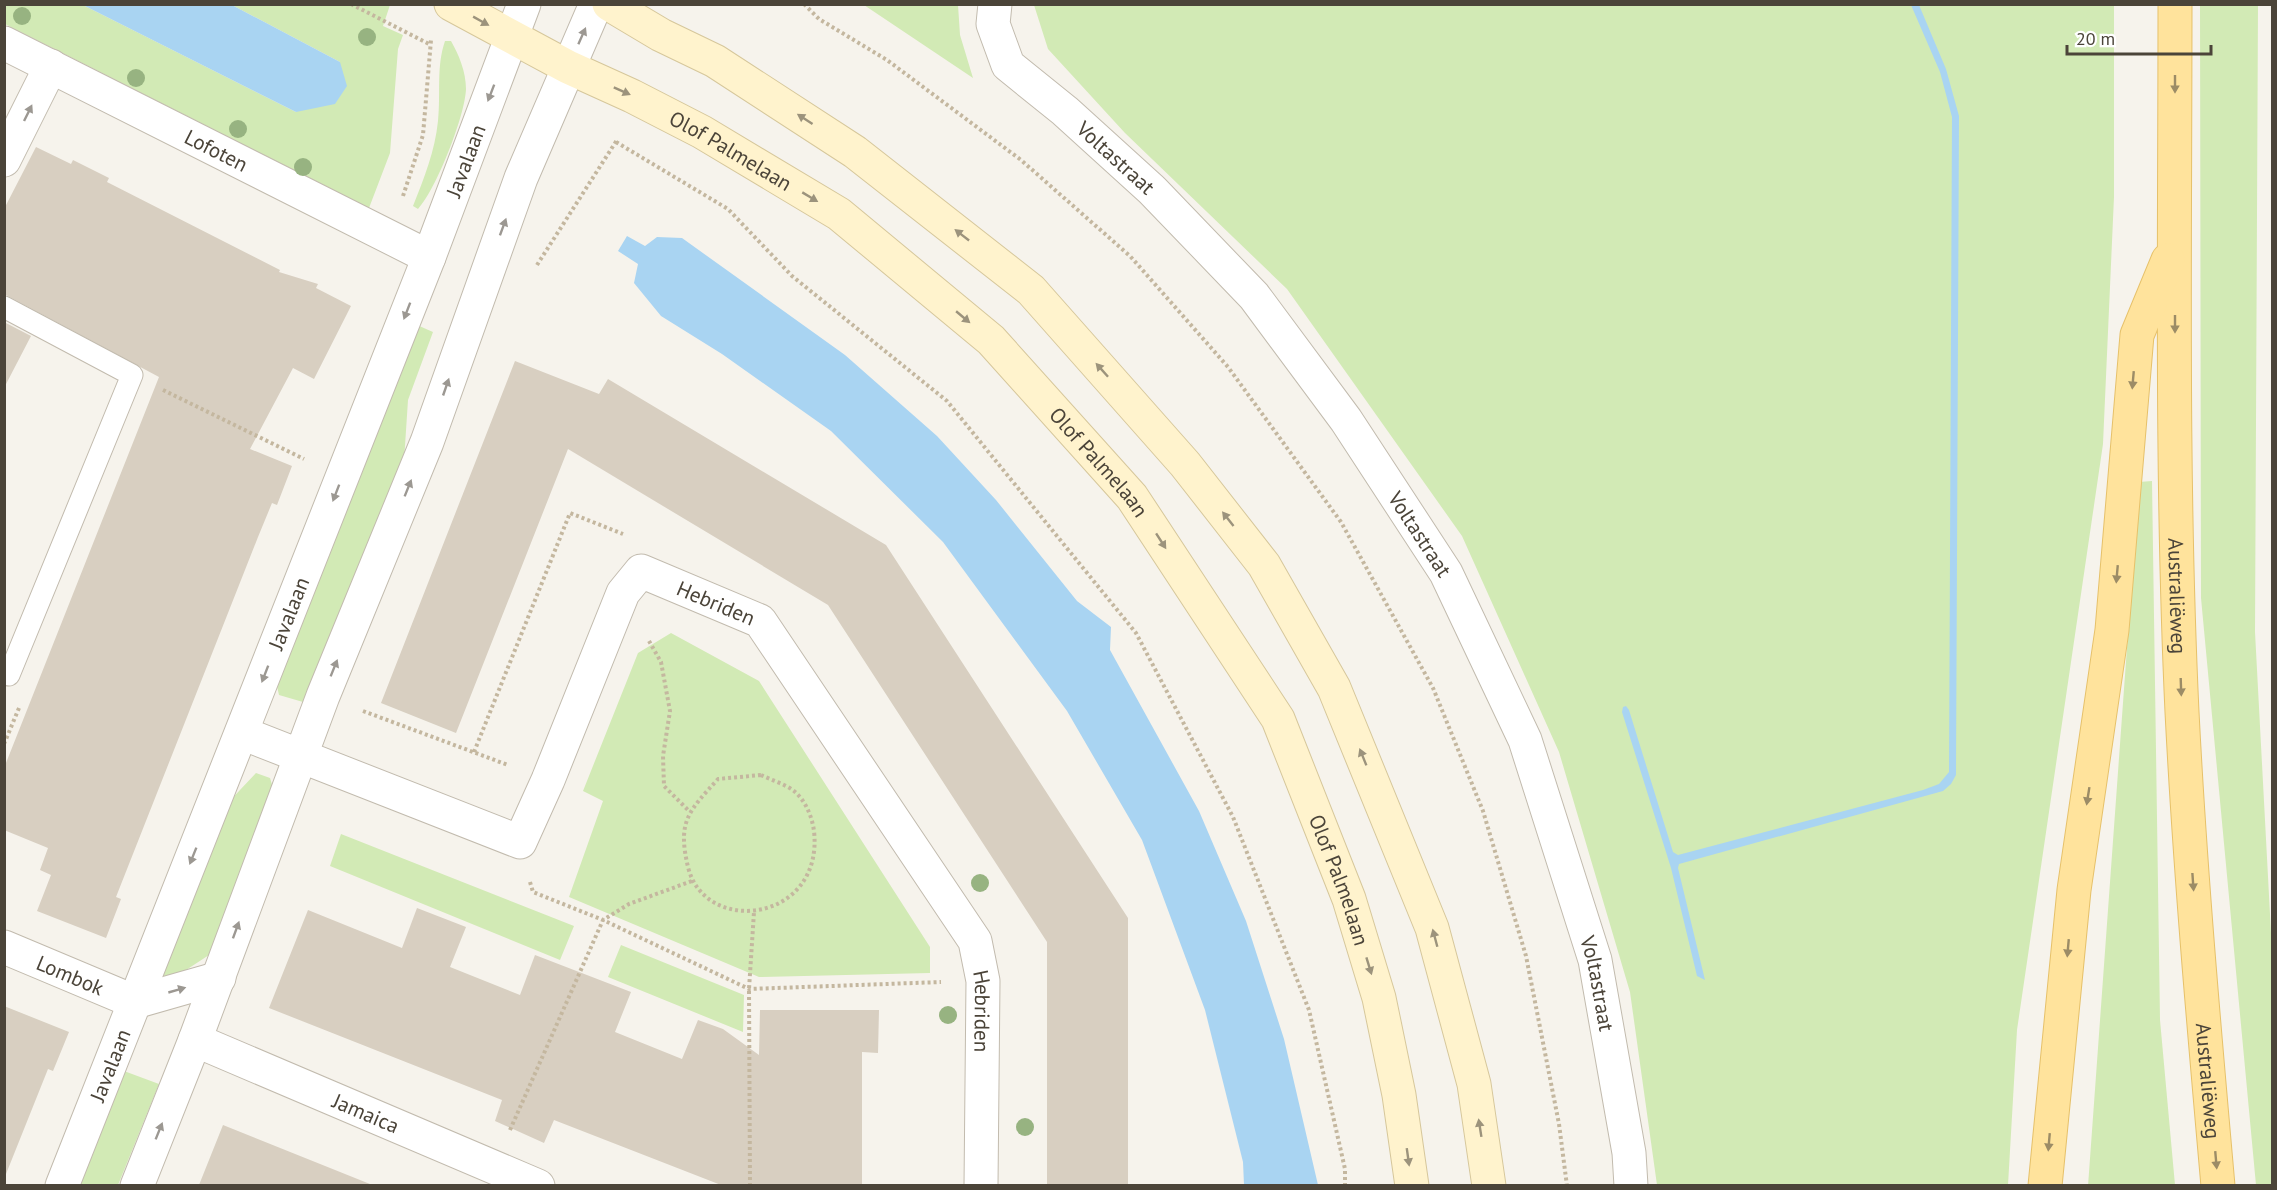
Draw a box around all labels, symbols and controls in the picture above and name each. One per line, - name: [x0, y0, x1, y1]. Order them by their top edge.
- one-way arrow: [473, 16, 490, 26]
- scale bar: [2067, 18, 2211, 56]
- one-way arrow: [577, 26, 587, 44]
- text: 20 m: [2076, 27, 2115, 50]
- one-way arrow: [2170, 74, 2180, 93]
- one-way arrow: [486, 84, 496, 102]
- one-way arrow: [613, 86, 630, 95]
- street label: Olof Palmelaan: [665, 104, 797, 196]
- one-way arrow: [23, 105, 32, 122]
- one-way arrow: [797, 114, 813, 125]
- street label: Voltastraat: [1070, 114, 1161, 200]
- street label: Javalaan: [439, 120, 491, 202]
- street label: Lofoten: [180, 123, 253, 177]
- one-way arrow: [802, 191, 818, 202]
- one-way arrow: [498, 218, 508, 236]
- one-way arrow: [954, 229, 970, 242]
- one-way arrow: [402, 303, 412, 321]
- one-way arrow: [955, 310, 970, 323]
- one-way arrow: [2170, 315, 2180, 334]
- one-way arrow: [1096, 363, 1109, 378]
- one-way arrow: [2129, 370, 2138, 389]
- one-way arrow: [442, 378, 452, 396]
- street label: Olof Palmelaan: [1044, 401, 1155, 522]
- one-way arrow: [404, 479, 413, 497]
- one-way arrow: [331, 484, 340, 502]
- street label: Voltastraat: [1382, 485, 1458, 582]
- one-way arrow: [1223, 511, 1235, 526]
- one-way arrow: [1155, 533, 1166, 549]
- street label: Australiëweg: [2163, 538, 2193, 655]
- one-way arrow: [2112, 564, 2122, 583]
- street label: Javalaan: [262, 573, 315, 654]
- street label: Hebriden: [673, 574, 759, 631]
- one-way arrow: [329, 659, 339, 677]
- one-way arrow: [260, 666, 270, 684]
- one-way arrow: [2177, 678, 2186, 697]
- one-way arrow: [1358, 748, 1368, 766]
- one-way arrow: [2083, 786, 2092, 805]
- street label: Olof Palmelaan: [1303, 810, 1376, 949]
- one-way arrow: [188, 847, 197, 865]
- one-way arrow: [2189, 872, 2198, 891]
- one-way arrow: [232, 921, 242, 939]
- one-way arrow: [1430, 929, 1439, 947]
- street label: Voltastraat: [1574, 931, 1621, 1033]
- one-way arrow: [2063, 939, 2073, 958]
- street label: Lombok: [33, 949, 108, 1001]
- one-way arrow: [1365, 957, 1375, 975]
- street label: Hebriden: [968, 967, 997, 1052]
- one-way arrow: [168, 985, 186, 994]
- street label: Australiëweg: [2190, 1022, 2227, 1140]
- street label: Javalaan: [83, 1025, 136, 1106]
- street label: Jamaica: [328, 1086, 403, 1139]
- one-way arrow: [1476, 1118, 1485, 1137]
- one-way arrow: [154, 1122, 164, 1140]
- one-way arrow: [2044, 1133, 2054, 1152]
- one-way arrow: [1403, 1148, 1412, 1167]
- one-way arrow: [2211, 1150, 2221, 1169]

